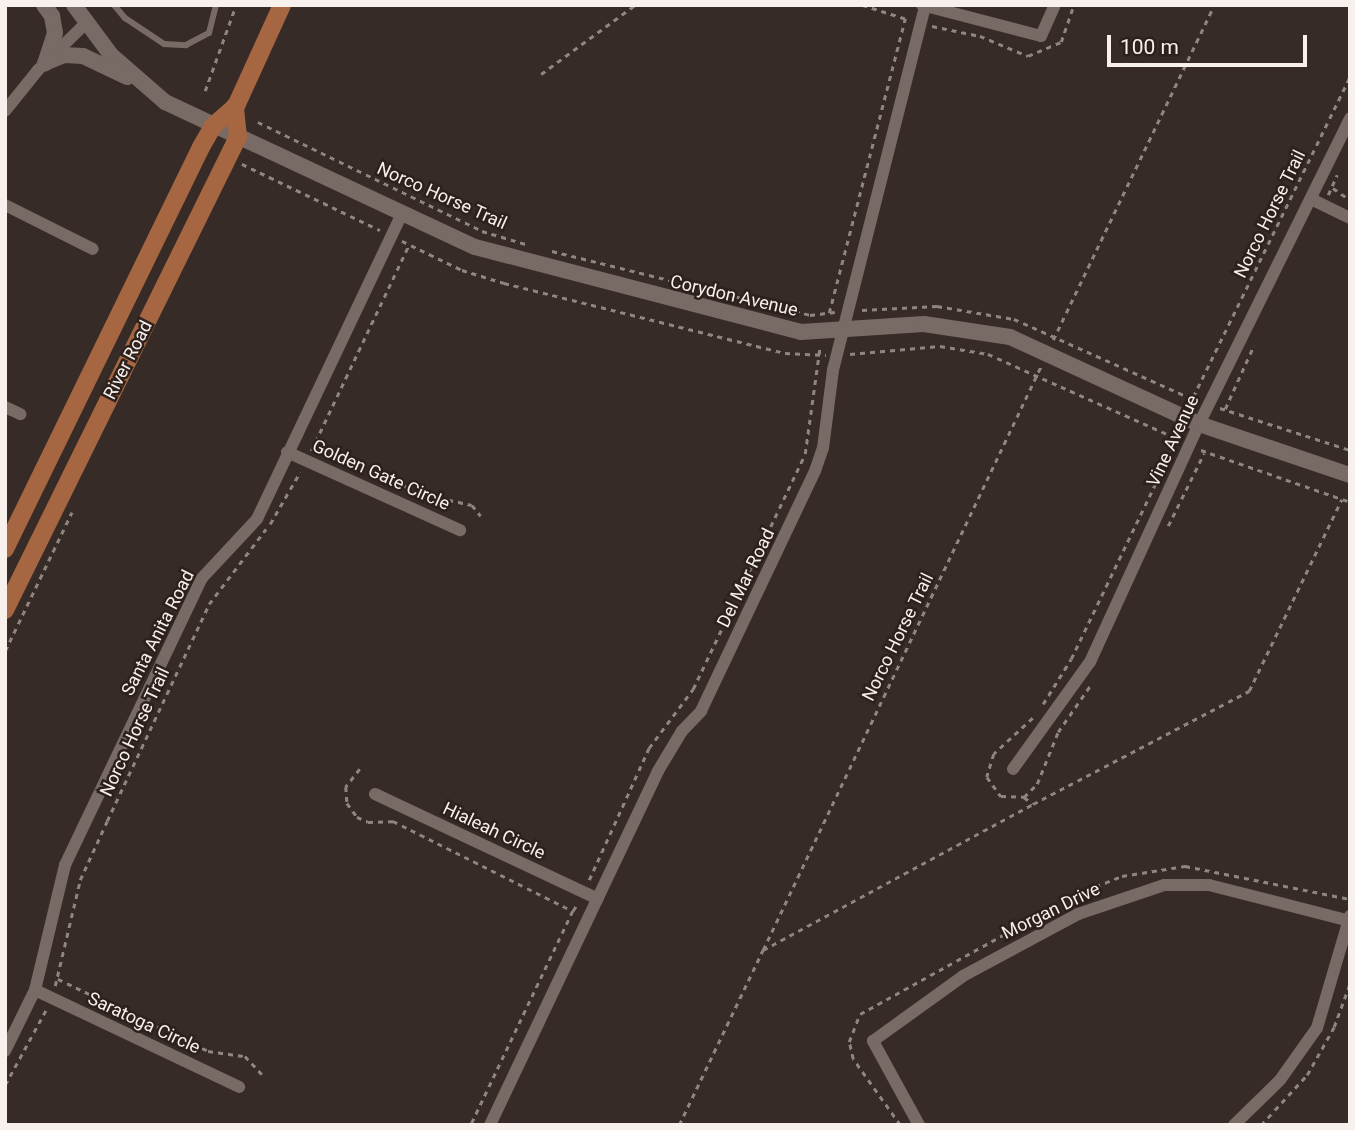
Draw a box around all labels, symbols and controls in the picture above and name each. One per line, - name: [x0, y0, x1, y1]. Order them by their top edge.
- scale bar: [1110, 21, 1310, 65]
- text: 100 m: [1120, 35, 1179, 59]
- street label: Norco Horse Trail: [1230, 146, 1310, 282]
- street label: Norco Horse Trail: [374, 158, 510, 234]
- street label: Corydon Avenue: [668, 271, 800, 321]
- street label: River Road: [99, 317, 157, 403]
- street label: Vine Avenue: [1142, 392, 1204, 490]
- street label: Golden Gate Circle: [309, 435, 453, 515]
- street label: Del Mar Road: [713, 525, 779, 631]
- street label: Santa Anita Road: [117, 567, 199, 699]
- street label: Norco Horse Trail: [858, 569, 938, 705]
- street label: Norco Horse Trail: [96, 664, 174, 800]
- street label: Hialeah Circle: [439, 798, 549, 864]
- street label: Morgan Drive: [998, 878, 1104, 944]
- street label: Saratoga Circle: [84, 987, 204, 1059]

